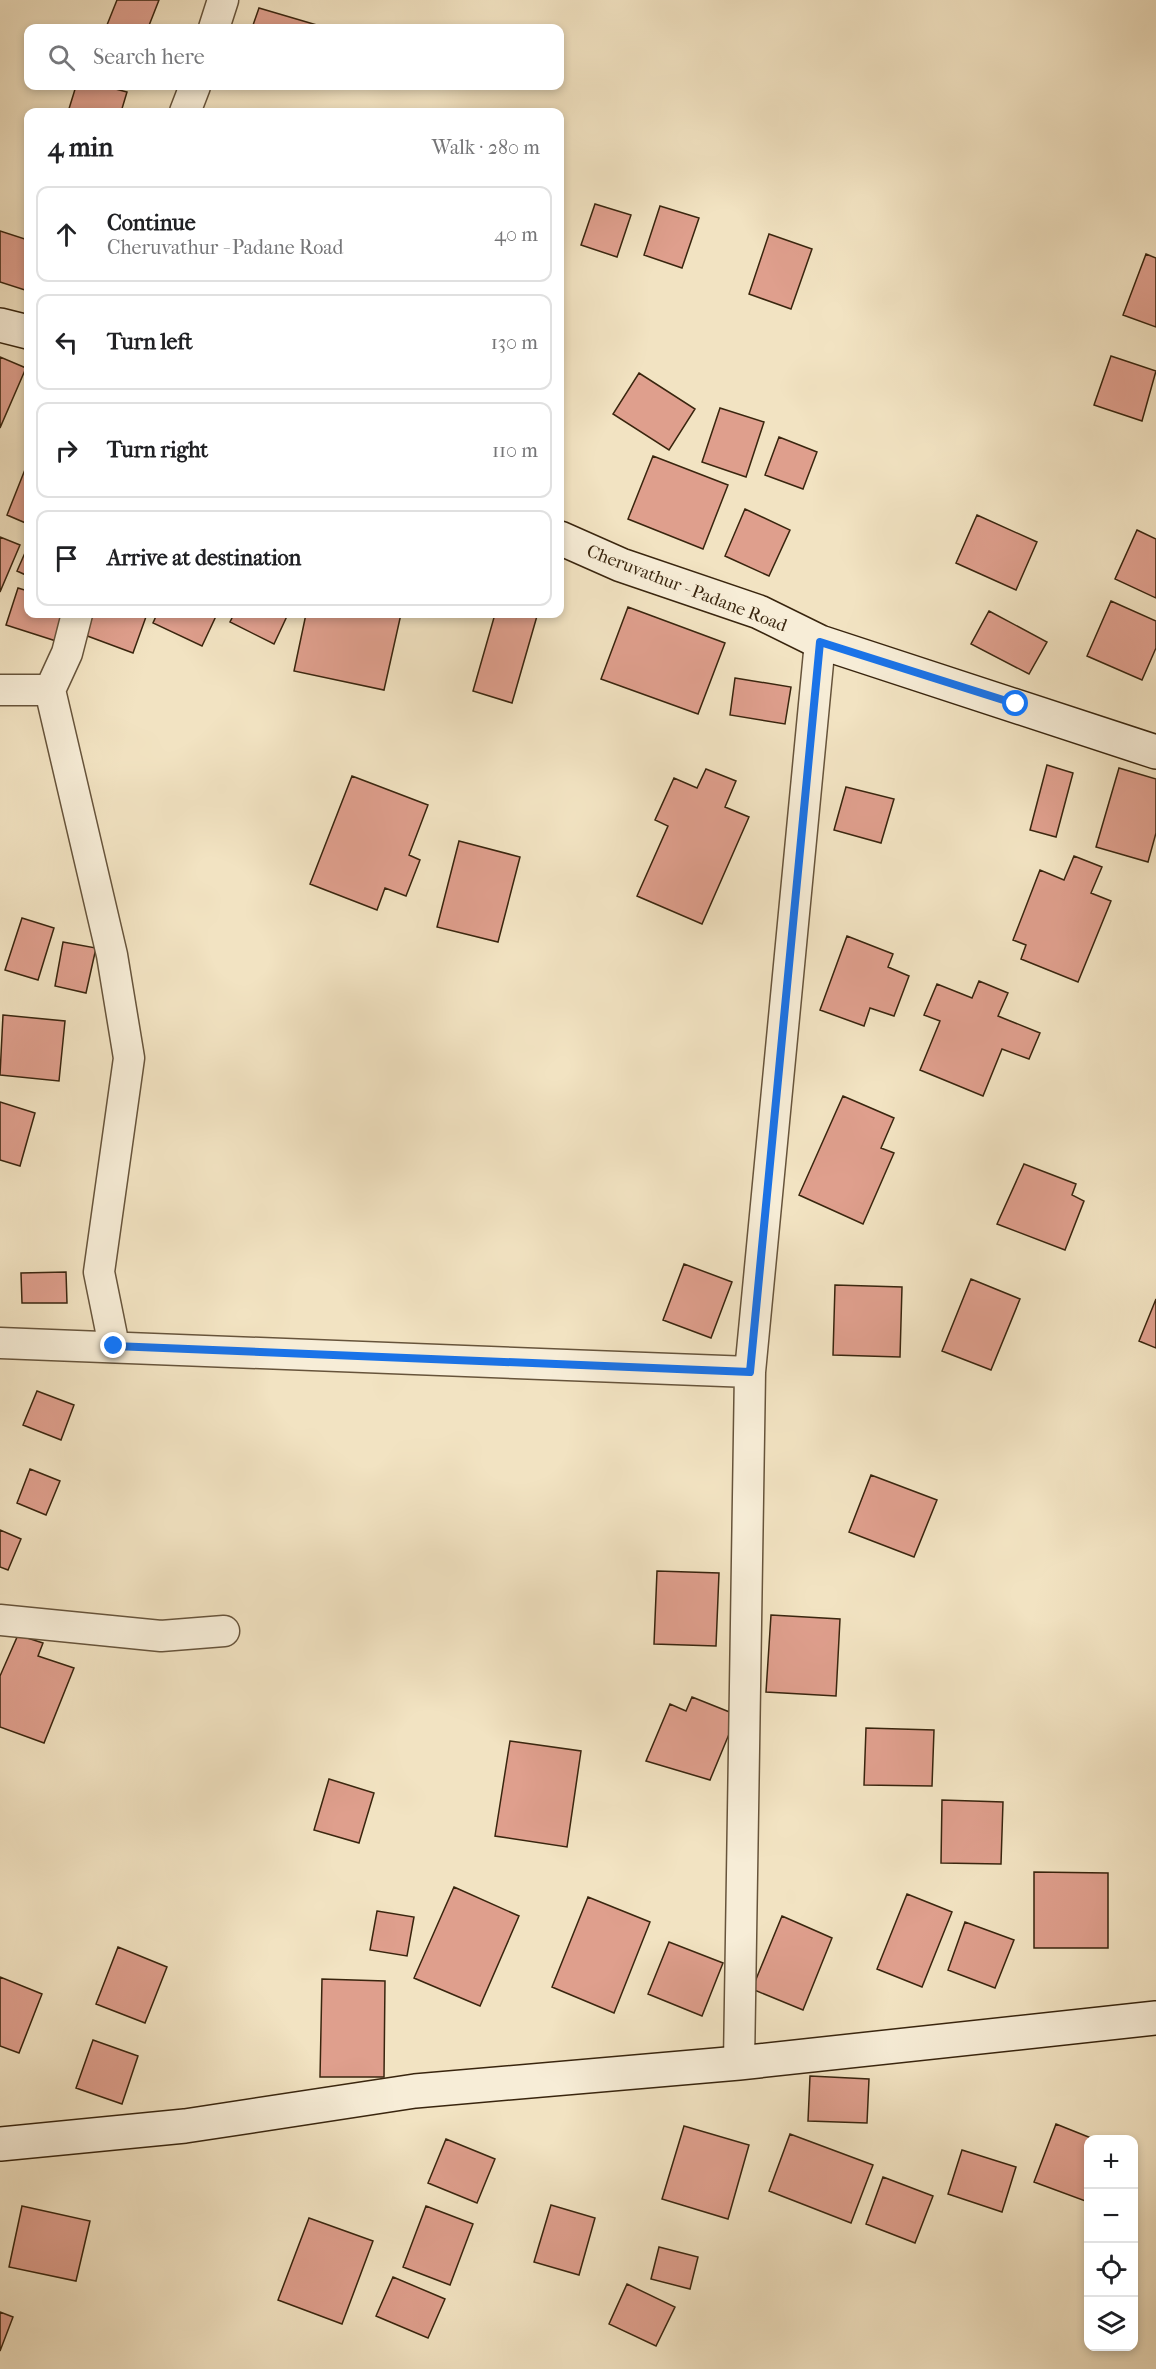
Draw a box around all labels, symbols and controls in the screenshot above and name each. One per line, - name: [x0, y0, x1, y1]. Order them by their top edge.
- search box: [24, 24, 564, 90]
- icon: search: [45, 41, 78, 74]
- text: Search here: [93, 44, 205, 70]
- text: 4 min: [48, 132, 113, 163]
- text: Walk · 280 m: [432, 136, 540, 159]
- text: Continue: [107, 210, 196, 236]
- icon: ahead: [50, 218, 83, 251]
- text: 40 m: [494, 223, 538, 246]
- text: Cheruvathur - Padane Road: [107, 236, 343, 259]
- icon: left: [50, 326, 83, 359]
- text: Turn left: [107, 329, 193, 355]
- text: 130 m: [491, 331, 538, 354]
- icon: right: [50, 434, 83, 467]
- text: Turn right: [107, 437, 208, 463]
- text: 110 m: [492, 439, 538, 462]
- street label: Cheruvathur - Padane Road: [584, 541, 790, 636]
- icon: arrive: [50, 542, 83, 575]
- text: Arrive at destination: [107, 545, 301, 571]
- route start: [1002, 690, 1028, 716]
- route end: [100, 1332, 126, 1358]
- map controls: [1084, 2135, 1138, 2351]
- button: +: [1084, 2135, 1138, 2189]
- button: −: [1084, 2189, 1138, 2243]
- button: locate: [1084, 2243, 1138, 2297]
- button: layers: [1084, 2297, 1138, 2351]

